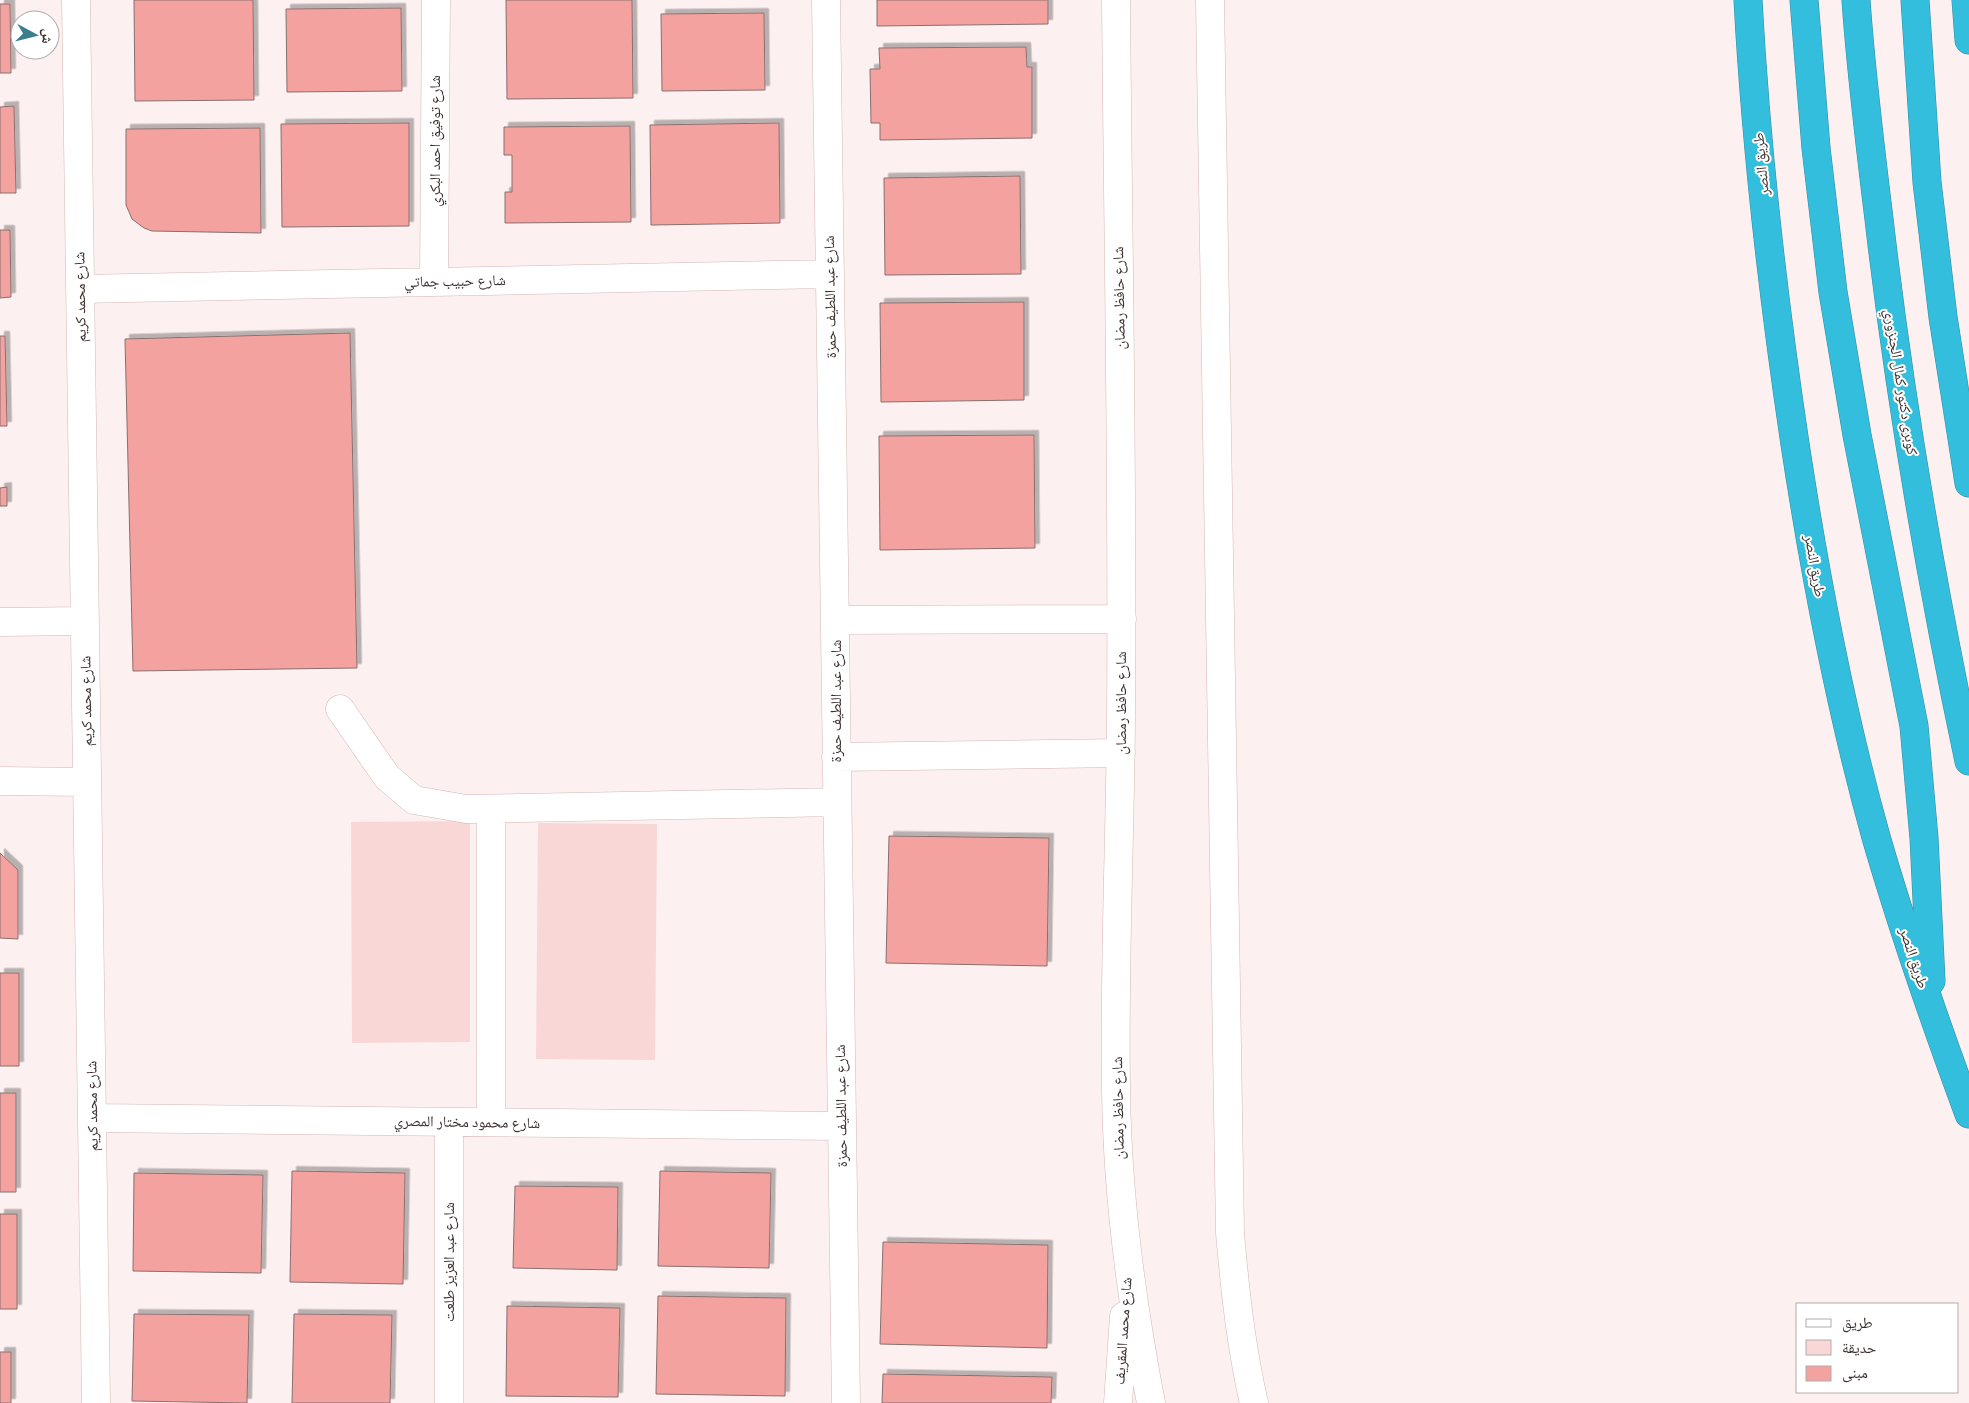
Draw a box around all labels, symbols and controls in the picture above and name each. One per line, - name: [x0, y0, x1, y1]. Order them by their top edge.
- north arrow: [10, 10, 60, 60]
- text: ش: [37, 28, 60, 45]
- street label: شارع توفيق احمد البكري: [423, 75, 447, 207]
- street label: طريق النصر: [1746, 132, 1775, 197]
- street label: شارع عبد اللطيف حمزة: [817, 235, 842, 359]
- street label: شارع حافظ رمضان: [1106, 246, 1131, 350]
- street label: شارع محمد كريم: [67, 251, 92, 343]
- street label: شارع حبيب جماتي: [404, 268, 506, 294]
- street label: كوبرى دكتور كمال الجنزوري: [1878, 307, 1924, 457]
- street label: طريق النصر: [1799, 532, 1832, 599]
- street label: شارع عبد اللطيف حمزة: [824, 639, 847, 762]
- street label: شارع حافظ رمضان: [1109, 651, 1132, 755]
- street label: شارع محمد كريم: [73, 655, 98, 747]
- street label: طريق النصر: [1894, 923, 1935, 991]
- street label: شارع عبد اللطيف حمزة: [828, 1044, 853, 1168]
- street label: شارع حافظ رمضان: [1105, 1056, 1130, 1160]
- street label: شارع محمد كريم: [79, 1060, 104, 1152]
- street label: شارع محمود مختار المصري: [394, 1109, 541, 1135]
- street label: شارع عبد العزيز طلعت: [437, 1202, 460, 1322]
- street label: شارع محمد المقريف: [1107, 1276, 1138, 1385]
- legend: [1796, 1303, 1959, 1393]
- text: طريق: [1842, 1311, 1873, 1334]
- text: حديقة: [1842, 1336, 1877, 1359]
- text: مبنى: [1842, 1361, 1868, 1384]

